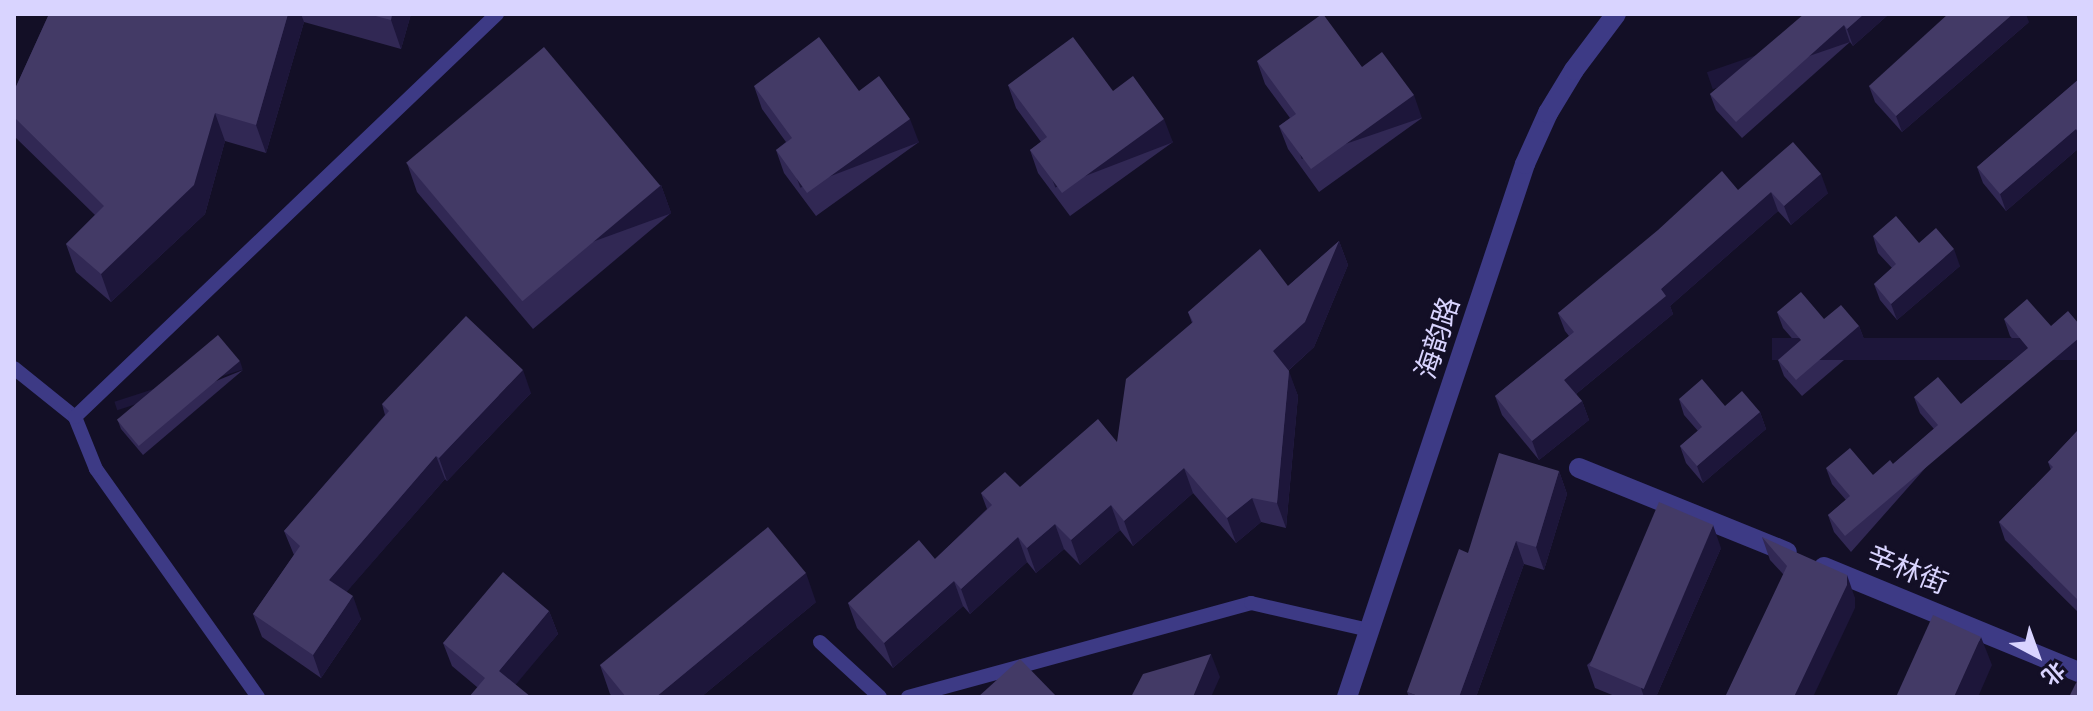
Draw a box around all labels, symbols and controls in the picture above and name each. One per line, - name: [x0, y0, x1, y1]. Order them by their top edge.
- street label: 海韵路: [1409, 293, 1467, 383]
- street label: 辛林街: [1862, 539, 1952, 601]
- north arrow: [1997, 615, 2077, 695]
- text: 北: [2037, 657, 2070, 690]

